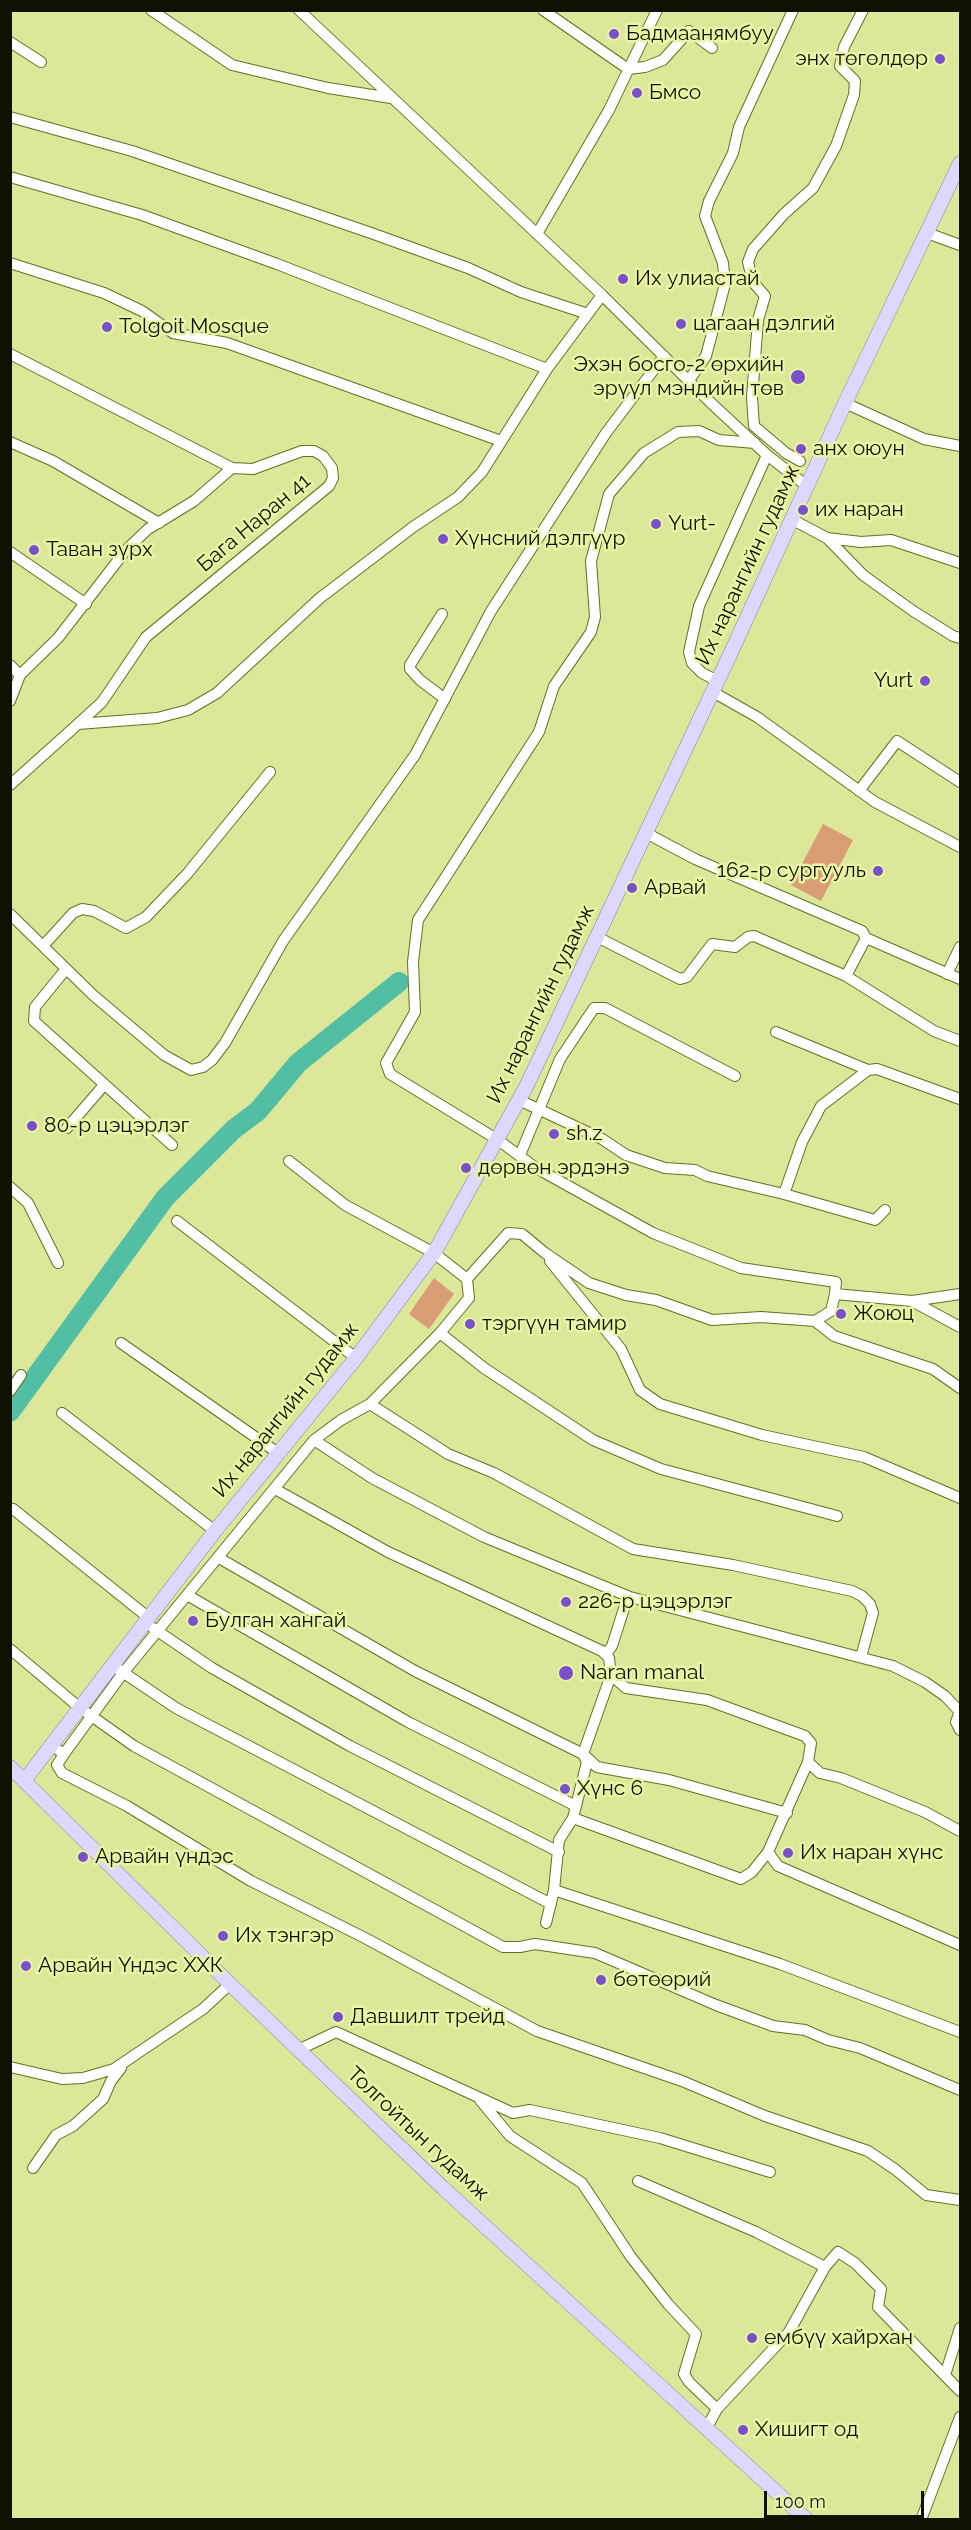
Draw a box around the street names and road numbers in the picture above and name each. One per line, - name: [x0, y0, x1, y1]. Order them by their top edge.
- street label: Их нарангийн гудамж: [690, 461, 806, 669]
- street label: Бага Наран 41: [192, 468, 316, 578]
- street label: Их нарангийн гудамж: [482, 900, 600, 1108]
- street label: Их нарангийн гудамж: [208, 1317, 364, 1503]
- street label: Толгойтын гудамж: [342, 2062, 494, 2206]

